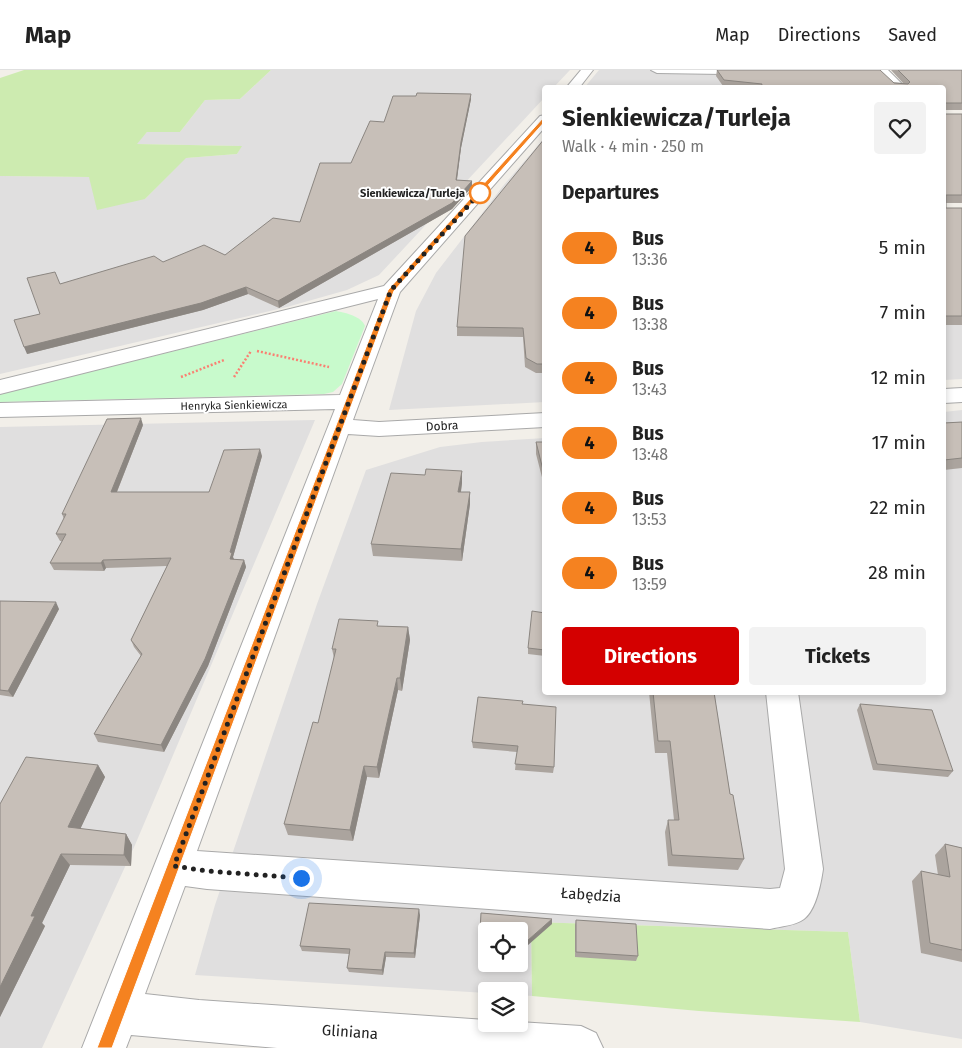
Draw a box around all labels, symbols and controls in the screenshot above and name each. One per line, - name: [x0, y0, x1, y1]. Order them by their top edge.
- text: Map: [25, 21, 71, 49]
- text: Map: [715, 24, 750, 46]
- text: Directions: [778, 24, 860, 46]
- text: Saved: [888, 24, 937, 46]
- button: heart: [874, 102, 926, 154]
- text: Sienkiewicza/Turleja: [562, 104, 791, 132]
- text: Walk · 4 min · 250 m: [562, 137, 704, 156]
- text: Departures: [562, 181, 659, 204]
- marker: Sienkiewicza/Turleja: [469, 182, 491, 204]
- place label: Sienkiewicza/Turleja: [360, 187, 465, 200]
- text: Bus: [632, 227, 664, 250]
- text: 5 min: [879, 236, 926, 259]
- text: 4: [584, 237, 595, 259]
- text: 13:36: [632, 250, 667, 269]
- text: Bus: [632, 292, 664, 315]
- text: 7 min: [880, 301, 926, 324]
- text: 4: [584, 302, 595, 324]
- text: 13:38: [632, 315, 668, 334]
- text: Bus: [632, 357, 664, 380]
- text: 12 min: [871, 366, 926, 389]
- text: 4: [584, 367, 595, 389]
- text: 13:43: [632, 380, 667, 399]
- street label: Henryka Sienkiewicza: [180, 398, 288, 413]
- street label: Dobra: [425, 418, 459, 434]
- text: Bus: [632, 422, 664, 445]
- text: 17 min: [872, 431, 926, 454]
- text: 4: [584, 432, 595, 454]
- text: 13:48: [632, 445, 668, 464]
- text: Bus: [632, 487, 664, 510]
- text: 22 min: [869, 496, 926, 519]
- text: 4: [584, 497, 595, 519]
- text: 13:53: [632, 510, 667, 529]
- text: Bus: [632, 552, 664, 575]
- text: 28 min: [868, 561, 926, 584]
- text: 4: [584, 562, 595, 584]
- text: 13:59: [632, 575, 667, 594]
- button: Directions: [562, 627, 739, 685]
- button: Tickets: [749, 627, 926, 685]
- your location: [289, 866, 314, 891]
- street label: Łabędzia: [560, 884, 622, 906]
- map controls: [478, 922, 528, 1032]
- button: locate: [478, 922, 528, 972]
- button: layers: [478, 982, 528, 1032]
- street label: Gliniana: [321, 1021, 379, 1043]

